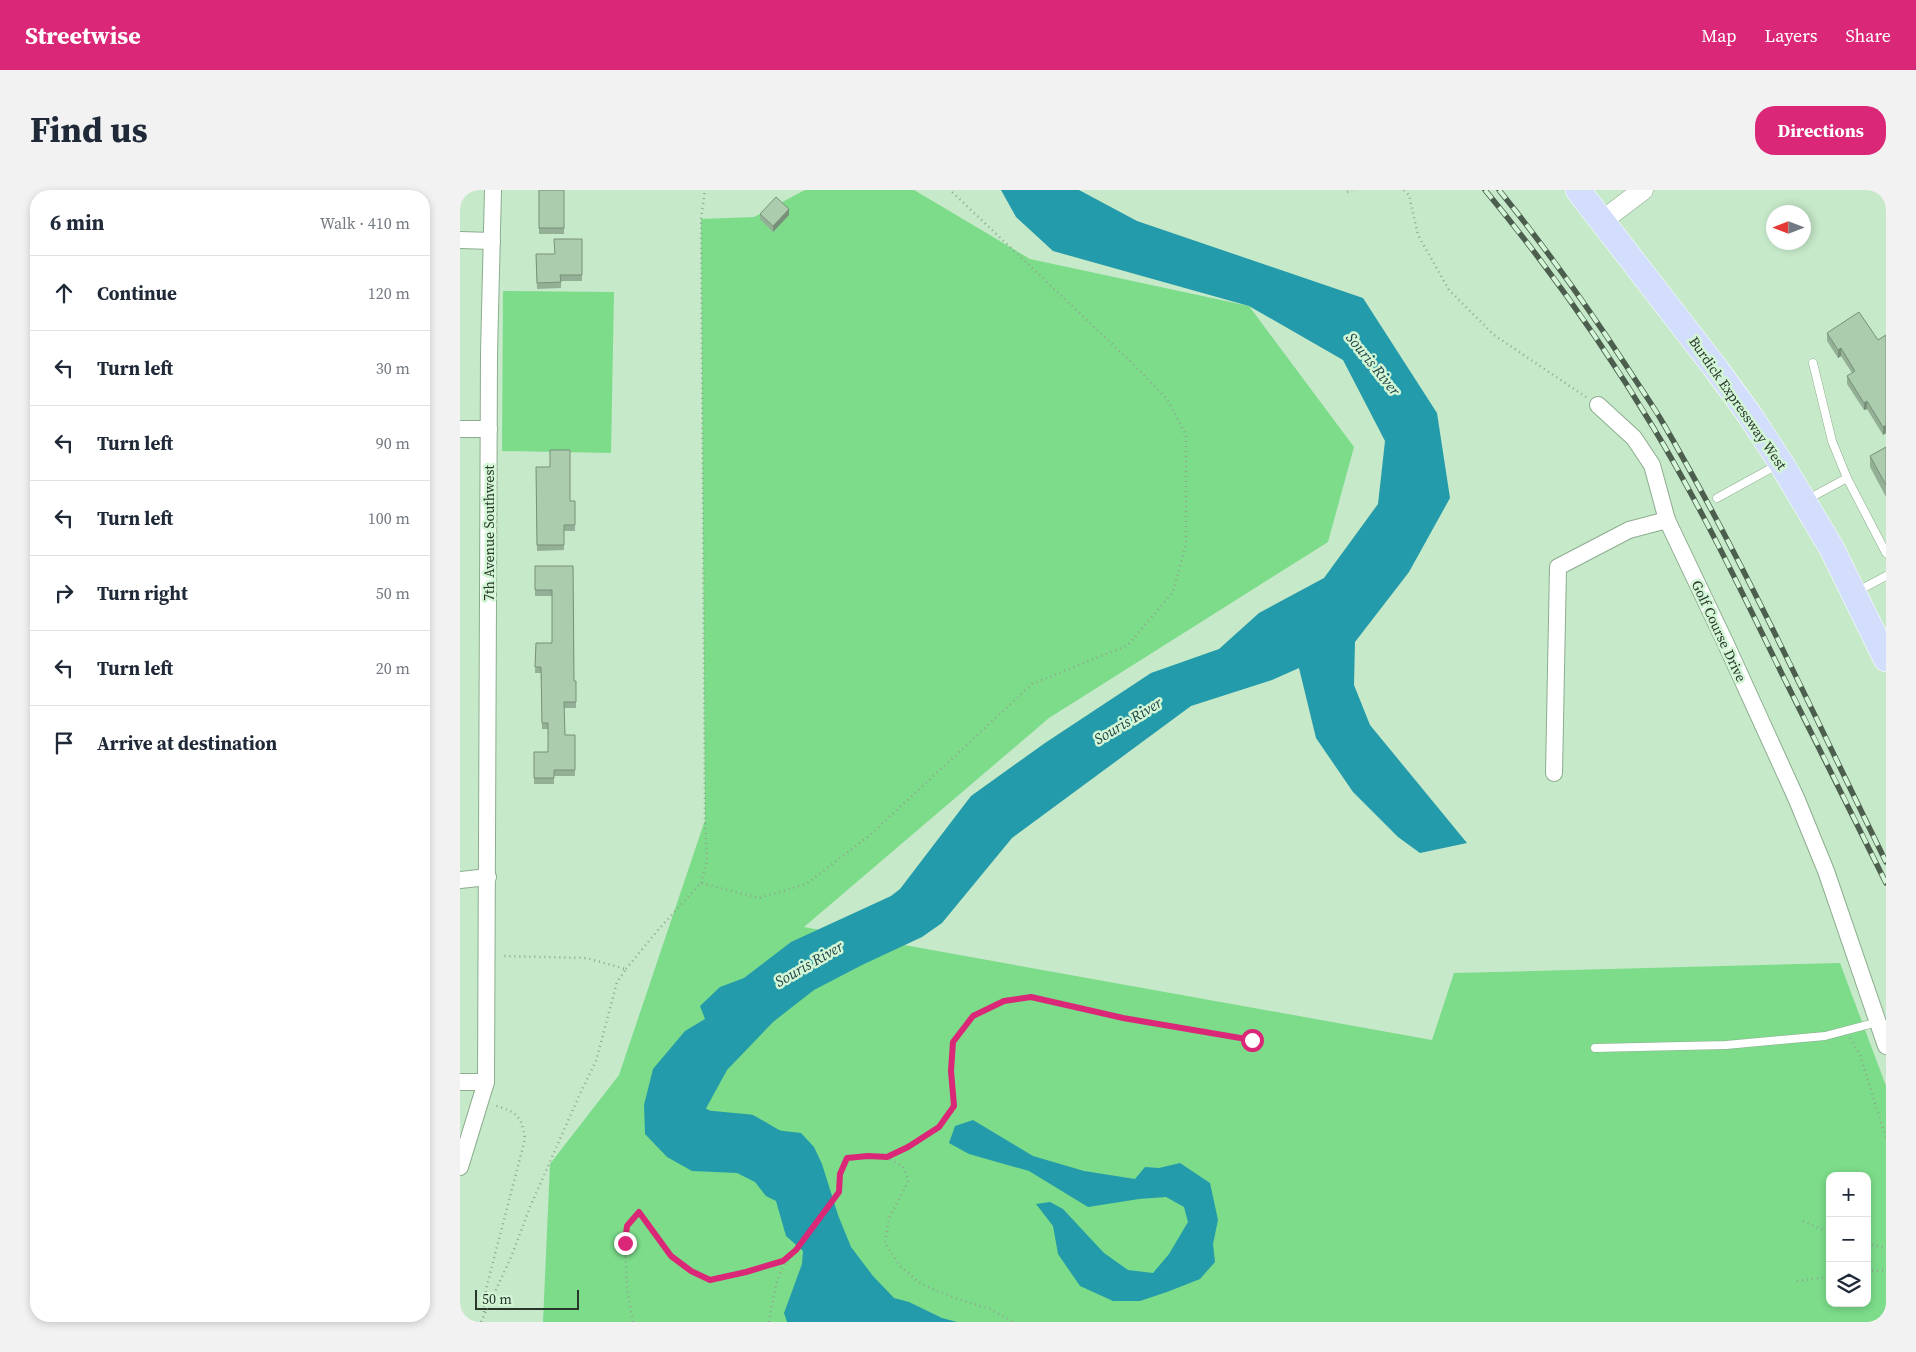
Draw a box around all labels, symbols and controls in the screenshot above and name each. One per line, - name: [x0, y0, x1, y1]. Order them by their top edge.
- text: Streetwise: [25, 19, 141, 52]
- text: Map: [1701, 23, 1736, 48]
- text: Layers: [1764, 23, 1817, 48]
- text: Share: [1845, 23, 1891, 48]
- text: Find us: [30, 106, 148, 154]
- button: Directions: [1755, 106, 1886, 155]
- north arrow: [1766, 205, 1811, 250]
- text: 6 min: [50, 208, 105, 237]
- text: Walk · 410 m: [320, 212, 410, 234]
- icon: ahead: [50, 279, 78, 307]
- text: Continue: [97, 280, 177, 306]
- text: 120 m: [368, 282, 410, 304]
- water label: Souris River: [1341, 328, 1406, 401]
- street label: Burdick Expressway West: [1684, 332, 1792, 474]
- icon: left: [50, 354, 78, 382]
- text: Turn left: [97, 355, 173, 381]
- text: 30 m: [376, 357, 410, 379]
- icon: left: [50, 429, 78, 457]
- text: Turn left: [97, 430, 173, 456]
- text: 90 m: [376, 432, 410, 454]
- street label: 7th Avenue Southwest: [479, 465, 499, 601]
- icon: left: [50, 504, 78, 532]
- text: Turn left: [97, 505, 173, 531]
- text: 100 m: [368, 507, 410, 529]
- street label: Golf Course Drive: [1687, 577, 1751, 685]
- icon: right: [50, 579, 78, 607]
- text: Turn right: [97, 580, 188, 606]
- text: 50 m: [376, 582, 410, 604]
- icon: left: [50, 654, 78, 682]
- text: Turn left: [97, 655, 173, 681]
- text: 20 m: [376, 657, 410, 679]
- water label: Souris River: [1090, 692, 1166, 749]
- icon: arrive: [50, 729, 78, 757]
- text: Arrive at destination: [97, 730, 277, 756]
- water label: Souris River: [771, 935, 848, 992]
- route start: [1241, 1029, 1264, 1052]
- map controls: [1826, 1172, 1871, 1307]
- button: +: [1826, 1172, 1871, 1217]
- button: −: [1826, 1217, 1871, 1262]
- route end: [614, 1232, 637, 1255]
- button: layers: [1826, 1262, 1871, 1307]
- scale bar: [475, 1287, 579, 1310]
- text: 50 m: [482, 1289, 512, 1309]

